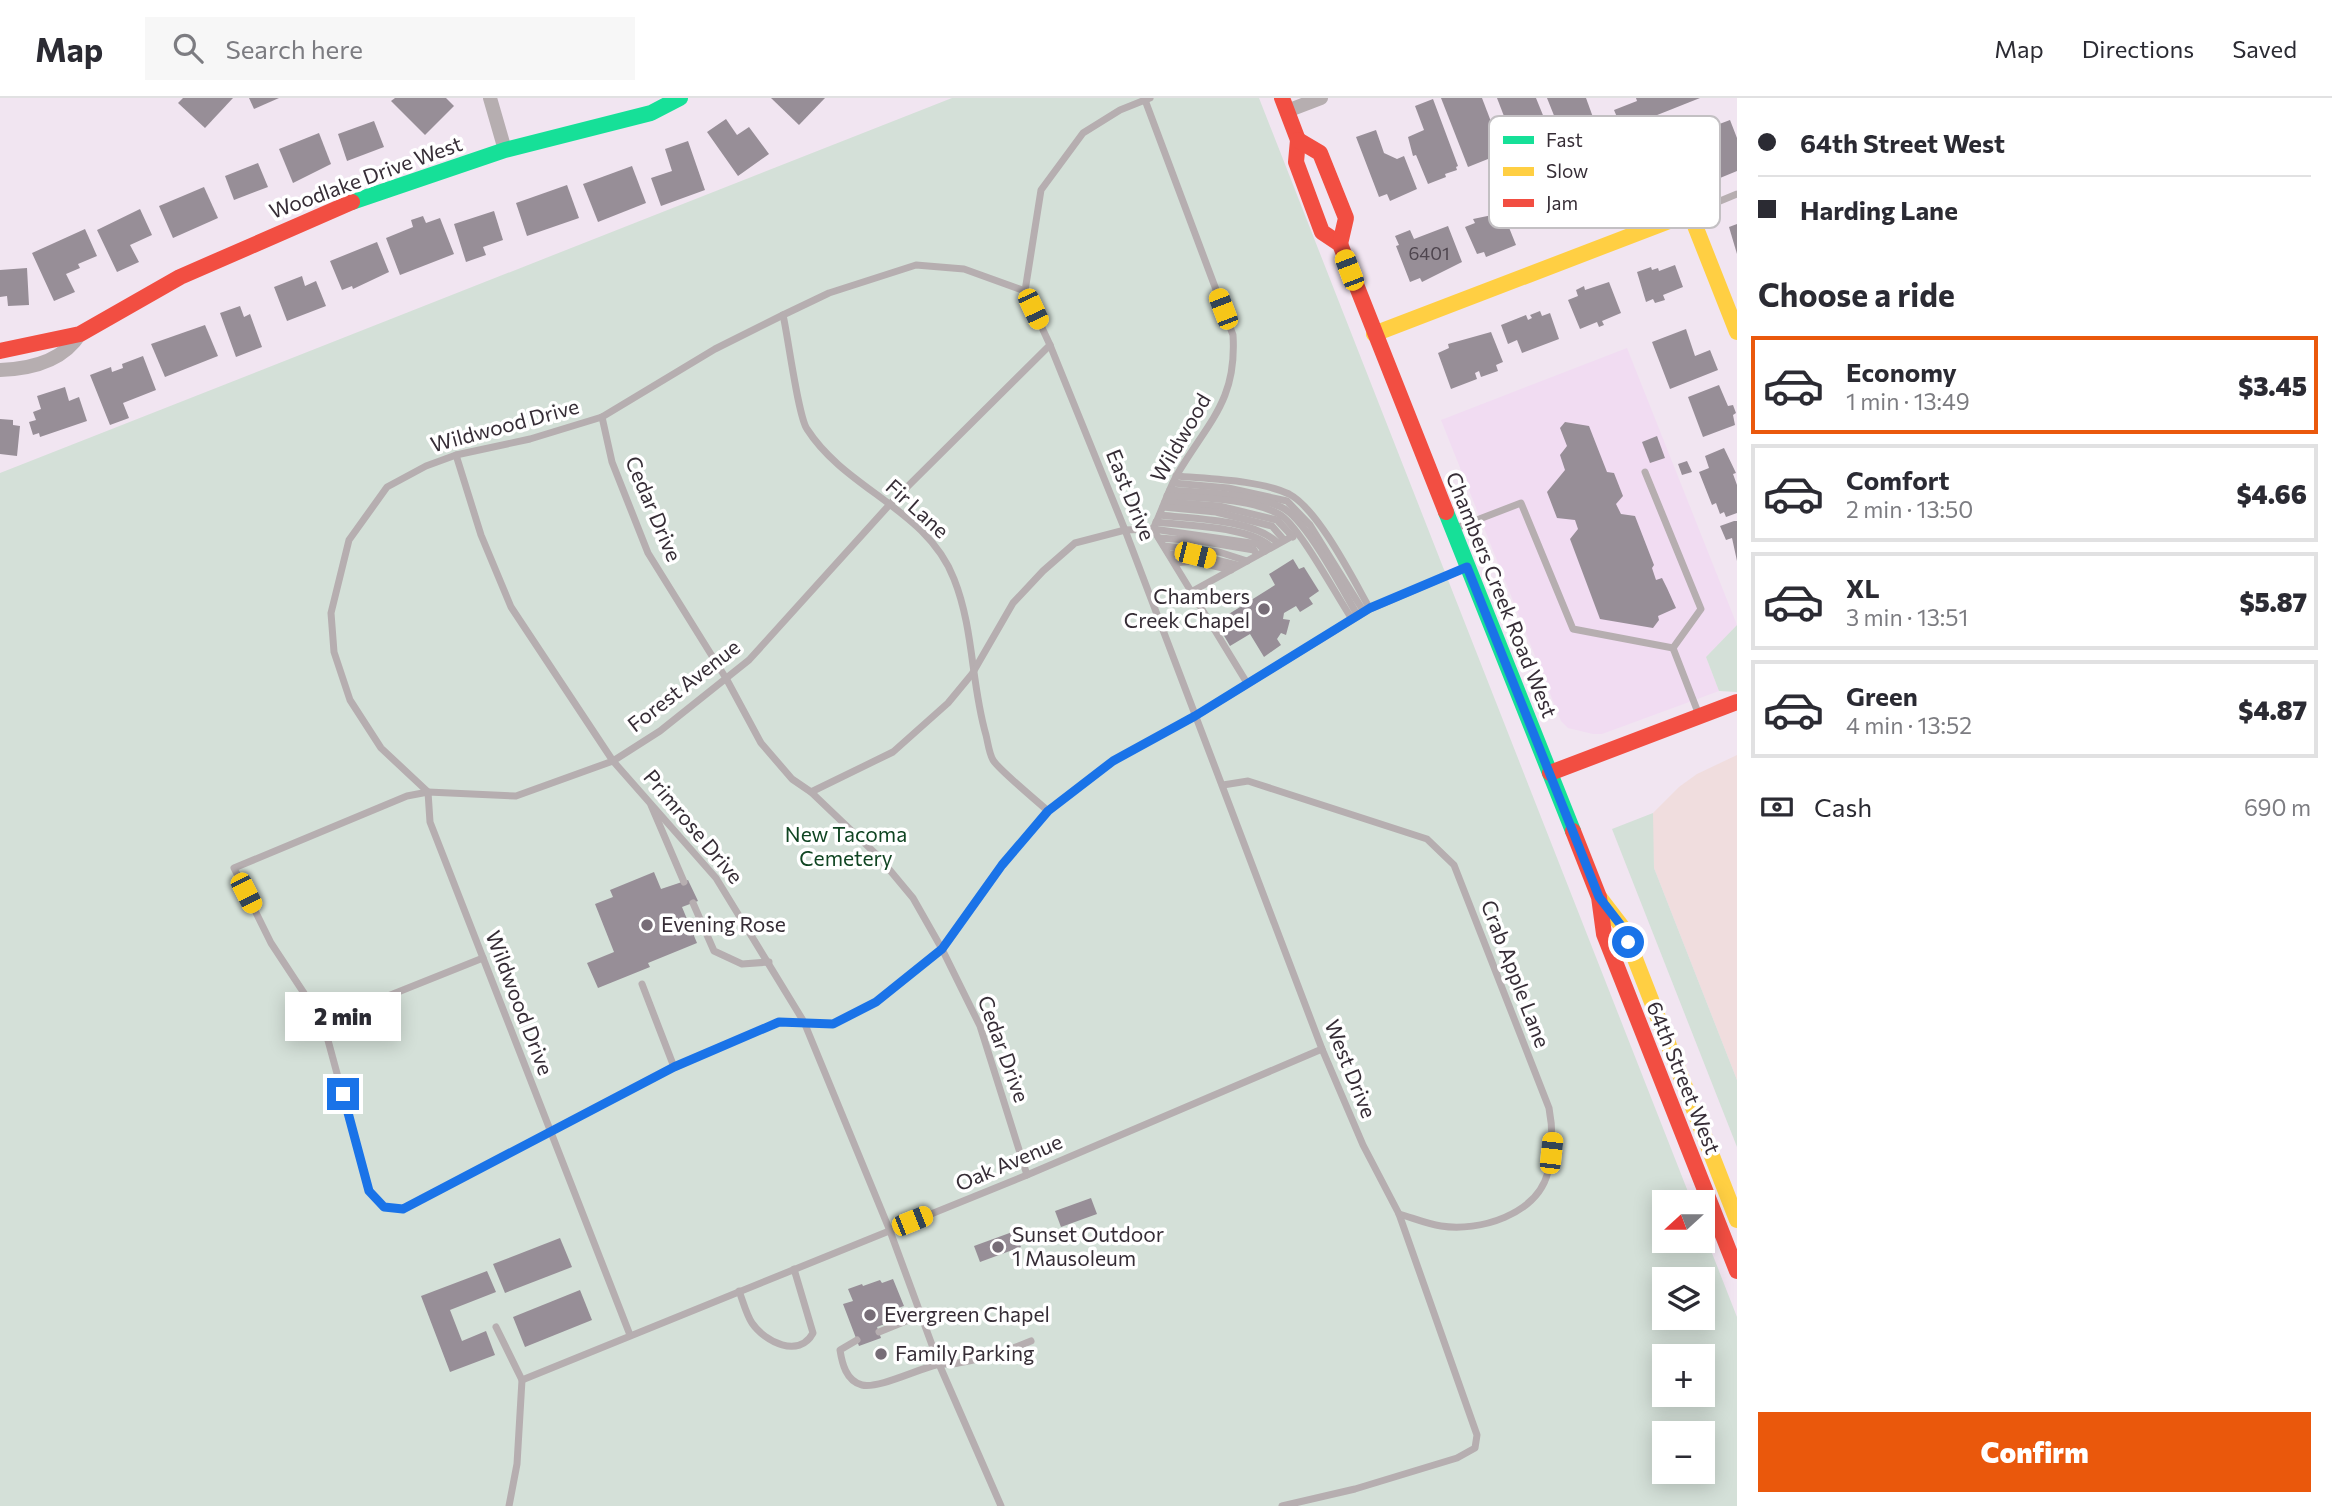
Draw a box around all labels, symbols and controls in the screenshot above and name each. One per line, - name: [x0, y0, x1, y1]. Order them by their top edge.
- search box: [145, 17, 635, 80]
- text: Map: [35, 28, 103, 69]
- icon: search: [169, 29, 207, 67]
- text: Search here: [225, 33, 363, 64]
- text: Map: [1994, 34, 2044, 63]
- text: Directions: [2082, 34, 2194, 63]
- text: Saved: [2232, 34, 2297, 63]
- legend: [1489, 116, 1720, 228]
- text: 64th Street West: [1800, 127, 2005, 158]
- text: Fast: [1546, 128, 1583, 151]
- street label: Woodlake Drive West: [266, 130, 465, 223]
- text: Slow: [1546, 159, 1588, 182]
- text: Jam: [1546, 191, 1578, 214]
- text: Harding Lane: [1800, 194, 1958, 225]
- house number: 6401: [1408, 242, 1450, 264]
- car: [1332, 247, 1367, 293]
- text: Choose a ride: [1758, 274, 1955, 314]
- car: [1015, 286, 1052, 332]
- car: [1206, 286, 1241, 332]
- icon: car: [1762, 354, 1825, 417]
- text: Economy: [1846, 356, 1957, 387]
- text: $3.45: [2238, 370, 2307, 401]
- text: 1 min · 13:49: [1846, 387, 1970, 415]
- street label: Wildwood: [1144, 389, 1215, 486]
- street label: Wildwood Drive: [428, 393, 582, 456]
- street label: East Drive: [1102, 445, 1161, 544]
- street label: Cedar Drive: [621, 452, 688, 565]
- icon: car: [1762, 462, 1825, 525]
- text: Comfort: [1846, 464, 1949, 495]
- street label: Chambers Creek Road West: [1442, 468, 1563, 721]
- street label: Fir Lane: [881, 473, 955, 543]
- text: $4.66: [2236, 478, 2307, 509]
- text: 2 min · 13:50: [1846, 495, 1973, 523]
- car: [1173, 540, 1218, 570]
- icon: car: [1762, 570, 1825, 633]
- text: XL: [1846, 572, 1880, 603]
- place label: Chambers Creek Chapel: [1124, 583, 1250, 632]
- text: $5.87: [2239, 586, 2307, 617]
- marker: Chambers Creek Chapel: [1256, 601, 1272, 617]
- text: 3 min · 13:51: [1846, 603, 1968, 631]
- street label: Forest Avenue: [622, 633, 744, 736]
- icon: car: [1762, 678, 1825, 741]
- text: Green: [1846, 680, 1918, 711]
- text: $4.87: [2238, 694, 2307, 725]
- text: 4 min · 13:52: [1846, 711, 1972, 739]
- street label: Primrose Drive: [639, 764, 749, 888]
- icon: cash: [1758, 788, 1796, 826]
- text: Cash: [1814, 791, 1872, 822]
- text: 690 m: [2244, 793, 2311, 821]
- park label: New Tacoma Cemetery: [785, 821, 907, 870]
- car: [228, 870, 265, 916]
- street label: Crab Apple Lane: [1477, 896, 1556, 1051]
- place label: Evening Rose: [661, 911, 786, 936]
- marker: Evening Rose: [639, 917, 655, 933]
- route start: [1612, 926, 1644, 958]
- street label: Wildwood Drive: [481, 927, 559, 1078]
- callout: 2 min: [285, 992, 401, 1042]
- street label: Cedar Drive: [974, 992, 1035, 1105]
- street label: 64th Street West: [1642, 997, 1726, 1157]
- text: 2 min: [314, 1002, 372, 1030]
- street label: West Drive: [1320, 1016, 1382, 1121]
- route end: [327, 1078, 359, 1110]
- street label: Oak Avenue: [951, 1128, 1066, 1195]
- car: [1539, 1131, 1564, 1175]
- north arrow: [1652, 1190, 1715, 1253]
- map controls: [1652, 1190, 1715, 1484]
- car: [889, 1203, 936, 1239]
- place label: Sunset Outdoor 1 Mausoleum: [1012, 1221, 1164, 1270]
- marker: Sunset Outdoor 1 Mausoleum: [990, 1239, 1006, 1255]
- button: layers: [1652, 1267, 1715, 1330]
- place label: Evergreen Chapel: [884, 1301, 1050, 1326]
- marker: Evergreen Chapel: [862, 1307, 878, 1323]
- place label: Family Parking: [895, 1340, 1034, 1365]
- button: +: [1652, 1344, 1715, 1407]
- marker: Family Parking: [873, 1346, 889, 1362]
- button: Confirm: [1758, 1412, 2311, 1492]
- button: −: [1652, 1421, 1715, 1484]

